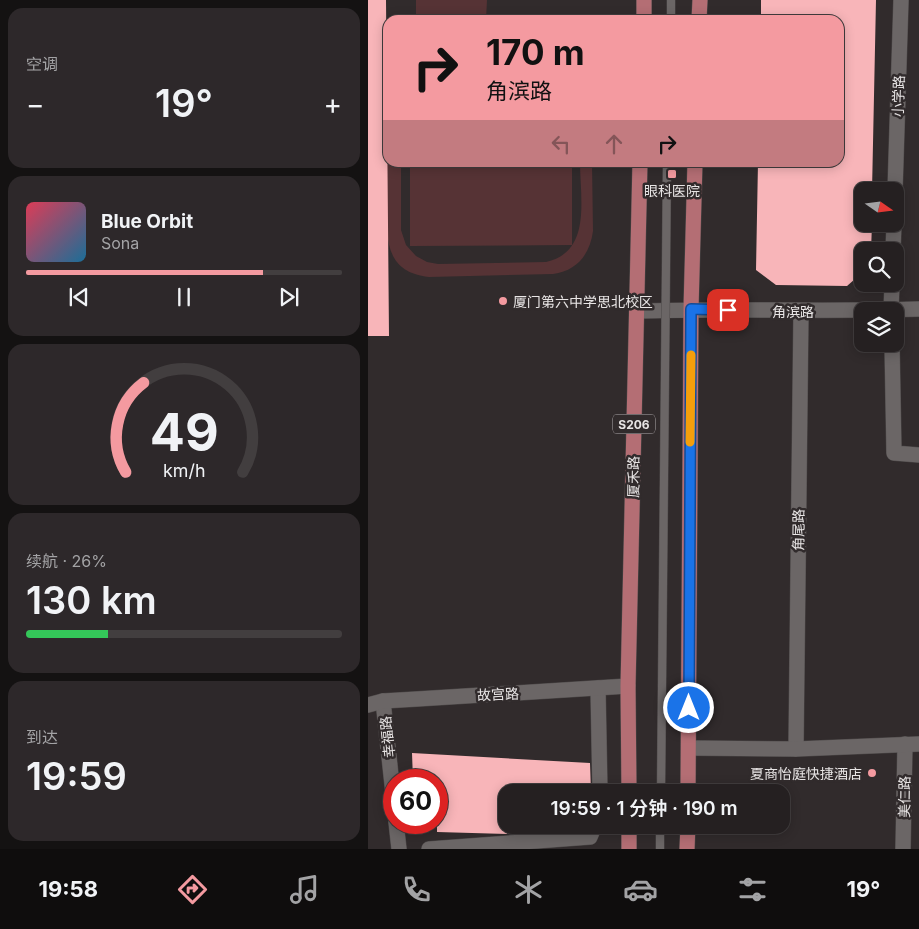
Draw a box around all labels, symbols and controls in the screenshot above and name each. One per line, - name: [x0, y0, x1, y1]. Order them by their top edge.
- text: 170 m: [486, 31, 585, 73]
- icon: right: [403, 35, 468, 100]
- text: 空调: [26, 54, 58, 74]
- street label: 小学路: [889, 75, 907, 117]
- text: 角滨路: [486, 78, 552, 104]
- text: 19°: [155, 80, 213, 126]
- text: −: [26, 87, 45, 121]
- text: +: [323, 87, 342, 121]
- icon: left: [547, 130, 575, 158]
- icon: ahead: [600, 130, 628, 158]
- icon: right: [653, 130, 681, 158]
- marker: 眼科医院: [666, 168, 678, 180]
- place label: 眼科医院: [644, 182, 700, 199]
- north arrow: [854, 182, 904, 232]
- map controls: [854, 182, 904, 352]
- text: Blue Orbit: [101, 210, 193, 233]
- text: Sona: [101, 233, 139, 253]
- button: search: [854, 242, 904, 292]
- icon: previous: [65, 283, 93, 311]
- icon: pause: [170, 283, 198, 311]
- icon: next: [275, 283, 303, 311]
- pin: [707, 289, 749, 331]
- place label: 厦门第六中学思北校区: [513, 293, 653, 310]
- marker: 厦门第六中学思北校区: [497, 295, 509, 307]
- icon: arrive: [714, 296, 742, 324]
- button: layers: [854, 302, 904, 352]
- street label: 角滨路: [772, 303, 814, 320]
- text: 49: [150, 401, 218, 464]
- road number: S206: [613, 414, 655, 434]
- street label: 厦禾路: [624, 456, 642, 498]
- text: km/h: [163, 460, 205, 481]
- street label: 角尾路: [789, 509, 807, 551]
- text: 续航 · 26%: [26, 551, 107, 571]
- text: 130 km: [26, 577, 157, 623]
- position arrow: [662, 681, 714, 733]
- street label: 故宫路: [477, 684, 519, 704]
- street label: 幸福路: [376, 715, 398, 759]
- text: 到达: [26, 727, 58, 747]
- text: 19:59: [26, 753, 127, 799]
- place label: 夏商怡庭快捷酒店: [750, 765, 862, 782]
- marker: 夏商怡庭快捷酒店: [866, 767, 878, 779]
- speed limit sign: 60: [383, 769, 448, 834]
- street label: 美仁路: [895, 776, 913, 818]
- text: 19:59 · 1 分钟 · 190 m: [550, 797, 738, 820]
- icon: directions: [175, 872, 210, 907]
- icon: music: [287, 872, 322, 907]
- icon: phone: [399, 872, 434, 907]
- icon: climate: [511, 872, 546, 907]
- icon: car: [623, 872, 658, 907]
- icon: filters: [735, 872, 770, 907]
- text: 19:58: [38, 876, 98, 902]
- text: 19°: [847, 876, 880, 902]

